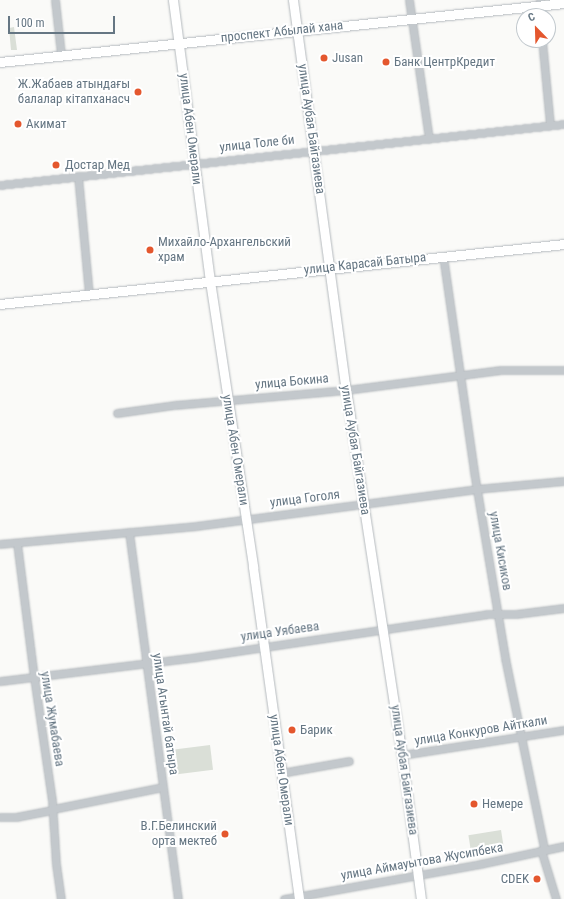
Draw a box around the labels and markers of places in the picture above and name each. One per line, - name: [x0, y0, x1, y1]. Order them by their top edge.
- place label: Jusan: [332, 50, 363, 66]
- marker: Jusan: [319, 53, 329, 63]
- place label: Банк ЦентрКредит: [394, 54, 495, 70]
- marker: Банк ЦентрКредит: [381, 57, 391, 67]
- place label: Ж.Жабаев атындағы балалар кітапханасч: [18, 77, 130, 108]
- marker: Ж.Жабаев атындағы балалар кітапханасч: [133, 87, 143, 97]
- place label: Акимат: [26, 116, 66, 132]
- marker: Акимат: [13, 119, 23, 129]
- place label: Достар Мед: [65, 157, 130, 173]
- marker: Достар Мед: [50, 159, 62, 171]
- place label: Михайло-Архангельский храм: [158, 235, 291, 266]
- marker: Михайло-Архангельский храм: [145, 245, 155, 255]
- place label: Барик: [300, 722, 333, 738]
- marker: Барик: [287, 725, 297, 735]
- place label: Немере: [482, 796, 523, 812]
- marker: Немере: [469, 799, 479, 809]
- place label: В.Г.Белинский орта мектеб: [141, 819, 217, 850]
- marker: В.Г.Белинский орта мектеб: [220, 829, 230, 839]
- place label: CDEK: [501, 871, 529, 887]
- marker: CDEK: [532, 874, 542, 884]

